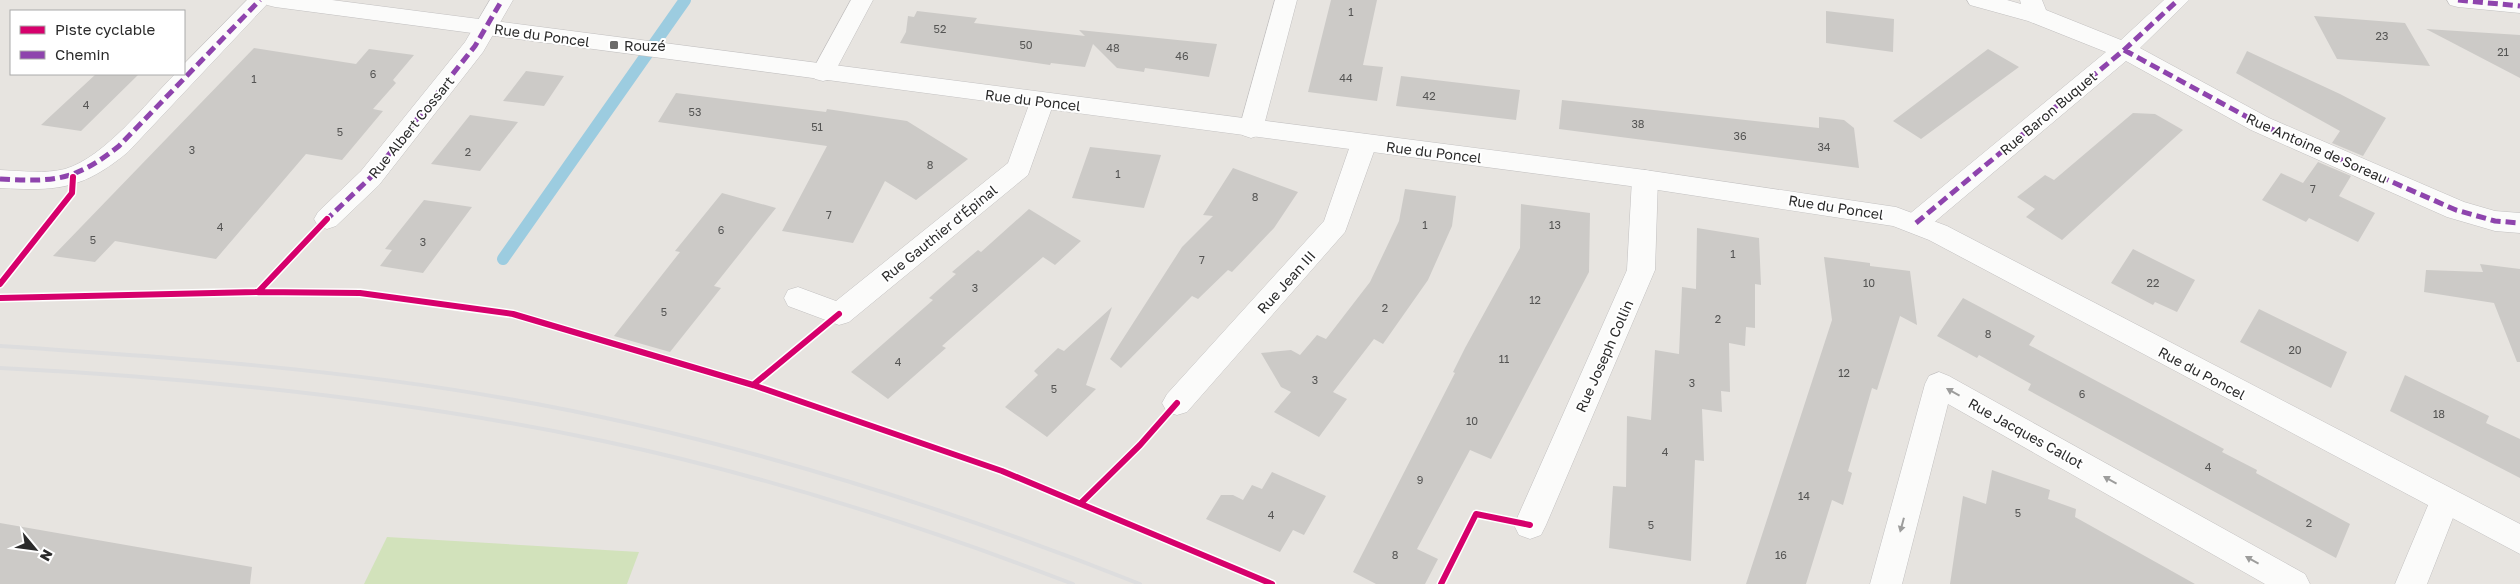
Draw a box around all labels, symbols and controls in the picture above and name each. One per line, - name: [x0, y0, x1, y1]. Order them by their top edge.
- house number: 1: [1348, 5, 1354, 18]
- legend: [10, 10, 185, 75]
- text: Piste cyclable: [55, 20, 156, 38]
- street label: Rue du Poncel: [493, 20, 591, 50]
- house number: 52: [934, 22, 946, 35]
- house number: 23: [2376, 29, 2388, 42]
- place label: Rouzé: [624, 37, 666, 54]
- house number: 50: [1019, 38, 1033, 51]
- marker: Rouzé: [608, 39, 620, 51]
- house number: 48: [1106, 41, 1120, 54]
- text: Chemin: [55, 45, 110, 63]
- house number: 21: [2497, 45, 2509, 58]
- house number: 46: [1175, 49, 1189, 62]
- house number: 6: [370, 67, 377, 80]
- street label: Rue Baron Buquet: [1996, 68, 2100, 158]
- house number: 44: [1339, 71, 1353, 84]
- house number: 1: [251, 72, 257, 85]
- street label: Rue Albert Cossart: [365, 72, 457, 182]
- street label: Rue du Poncel: [984, 86, 1082, 114]
- house number: 42: [1422, 89, 1436, 102]
- house number: 4: [83, 98, 90, 111]
- house number: 53: [689, 105, 701, 118]
- street label: Rue Antoine de Soreau: [2244, 109, 2390, 187]
- house number: 38: [1631, 117, 1645, 130]
- house number: 51: [811, 120, 823, 133]
- house number: 5: [337, 125, 343, 138]
- house number: 36: [1733, 129, 1747, 142]
- street label: Rue du Poncel: [1385, 138, 1483, 166]
- house number: 34: [1817, 140, 1831, 153]
- house number: 3: [189, 143, 195, 156]
- house number: 2: [465, 145, 471, 158]
- house number: 8: [927, 158, 934, 171]
- house number: 1: [1115, 167, 1121, 180]
- street label: Rue Gauthier d'Épinal: [878, 181, 1000, 285]
- house number: 7: [2310, 182, 2316, 195]
- house number: 8: [1252, 190, 1259, 203]
- street label: Rue du Poncel: [1787, 191, 1885, 223]
- house number: 7: [826, 208, 832, 221]
- house number: 1: [1422, 218, 1428, 231]
- house number: 13: [1549, 218, 1561, 231]
- house number: 4: [217, 220, 224, 233]
- house number: 6: [718, 223, 725, 236]
- house number: 5: [90, 233, 96, 246]
- house number: 3: [420, 235, 426, 248]
- street label: Rue Jean III: [1253, 247, 1319, 317]
- house number: 1: [1730, 247, 1736, 260]
- house number: 7: [1199, 253, 1205, 266]
- house number: 10: [1863, 276, 1875, 289]
- house number: 22: [2147, 276, 2159, 289]
- house number: 3: [972, 281, 978, 294]
- house number: 12: [1529, 293, 1541, 306]
- street label: Rue Joseph Collin: [1572, 297, 1636, 415]
- house number: 2: [1382, 301, 1388, 314]
- house number: 5: [661, 305, 667, 318]
- house number: 2: [1715, 312, 1721, 325]
- house number: 8: [1985, 327, 1992, 340]
- street label: Rue du Poncel: [2156, 343, 2248, 403]
- house number: 20: [2288, 343, 2302, 356]
- house number: 11: [1499, 352, 1509, 365]
- house number: 4: [895, 355, 902, 368]
- house number: 12: [1838, 366, 1850, 379]
- house number: 3: [1312, 373, 1318, 386]
- house number: 3: [1689, 376, 1695, 389]
- house number: 5: [1051, 382, 1057, 395]
- house number: 6: [2079, 387, 2086, 400]
- one-way arrow: [1946, 388, 1961, 396]
- street label: Rue Jacques Callot: [1965, 394, 2087, 472]
- house number: 18: [2433, 407, 2445, 420]
- house number: 10: [1466, 414, 1478, 427]
- house number: 4: [1662, 445, 1669, 458]
- house number: 4: [2205, 460, 2212, 473]
- house number: 9: [1417, 473, 1423, 486]
- one-way arrow: [2104, 476, 2117, 485]
- house number: 14: [1798, 489, 1810, 502]
- house number: 5: [2015, 506, 2021, 519]
- house number: 4: [1268, 508, 1275, 521]
- house number: 2: [2306, 516, 2312, 529]
- house number: 5: [1648, 518, 1654, 531]
- one-way arrow: [1897, 518, 1905, 533]
- north arrow: [10, 524, 60, 574]
- text: N: [37, 547, 57, 564]
- house number: 8: [1392, 548, 1399, 561]
- house number: 16: [1775, 548, 1787, 561]
- one-way arrow: [2244, 556, 2259, 564]

